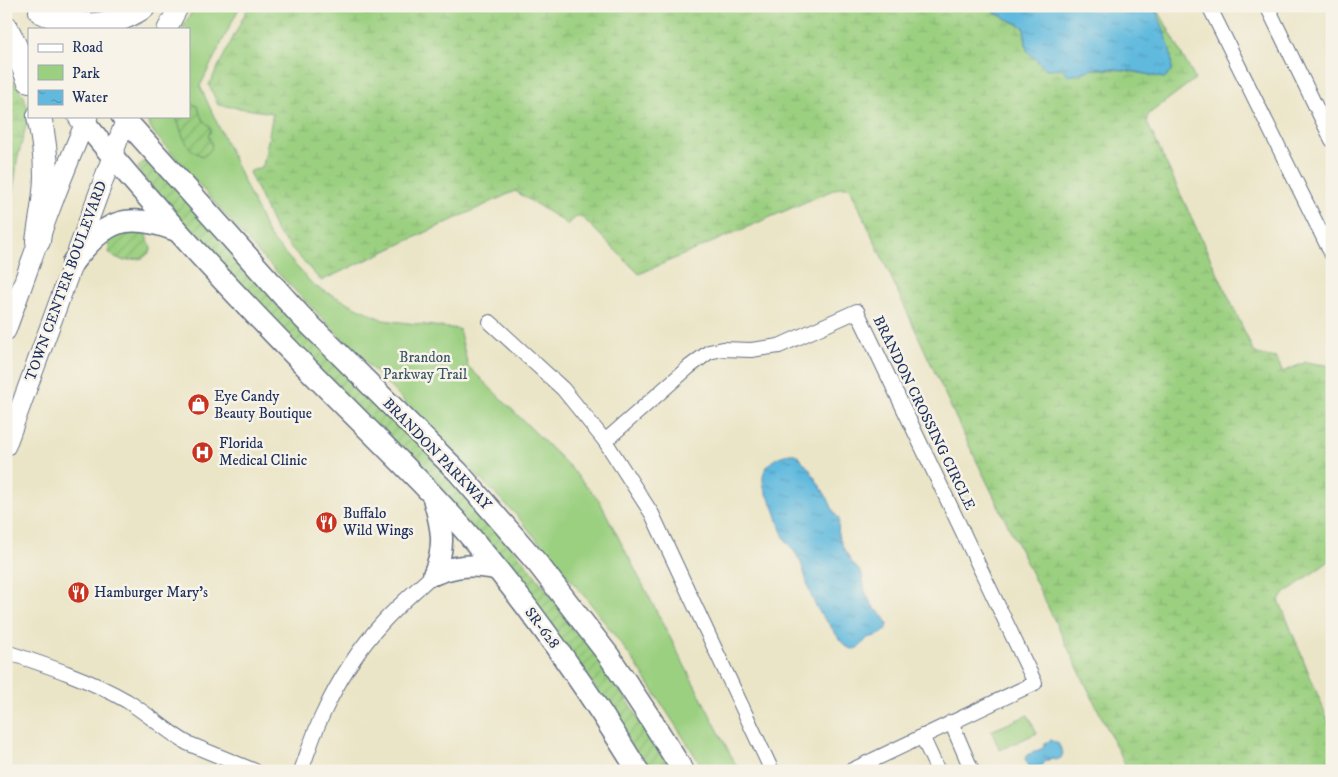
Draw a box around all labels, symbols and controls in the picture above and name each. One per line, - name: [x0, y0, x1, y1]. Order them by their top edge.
- legend: [28, 28, 190, 118]
- text: Road: [72, 38, 104, 57]
- text: Park: [72, 64, 101, 83]
- text: Water: [71, 88, 108, 107]
- street label: TOWN CENTER BOULEVARD: [21, 178, 111, 384]
- street label: BRANDON CROSSING CIRCLE: [869, 313, 980, 514]
- park label: Brandon Parkway Trail: [383, 348, 468, 384]
- place label: Eye Candy Beauty Boutique: [214, 387, 312, 423]
- shop icon: Eye Candy Beauty Boutique: [186, 393, 210, 417]
- street label: BRANDON PARKWAY: [379, 394, 496, 514]
- place label: Florida Medical Clinic: [219, 434, 308, 470]
- hospital icon: Florida Medical Clinic: [191, 440, 215, 464]
- place label: Buffalo Wild Wings: [342, 504, 414, 540]
- restaurant icon: Buffalo Wild Wings: [315, 510, 339, 534]
- restaurant icon: Hamburger Mary's: [66, 580, 90, 604]
- place label: Hamburger Mary's: [94, 583, 208, 602]
- street label: SR-628: [520, 604, 564, 652]

